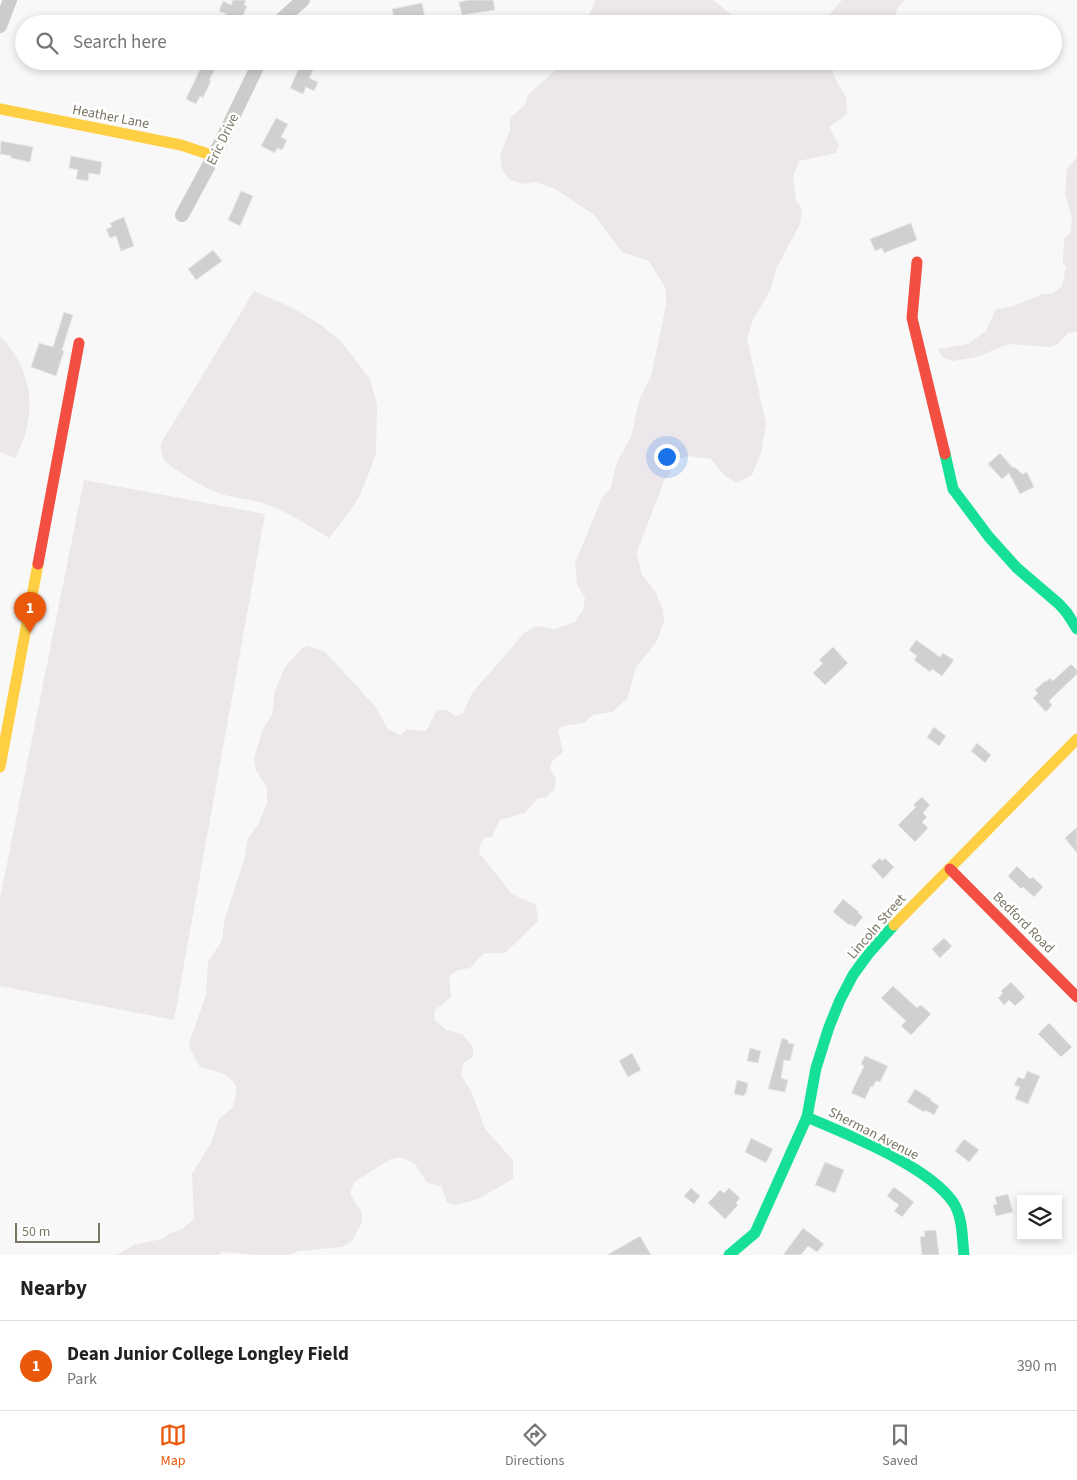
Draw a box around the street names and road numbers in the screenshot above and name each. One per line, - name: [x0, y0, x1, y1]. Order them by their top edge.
- street label: Heather Lane: [71, 100, 151, 134]
- street label: Eric Drive: [202, 110, 244, 169]
- street label: Bedford Road: [988, 887, 1059, 958]
- street label: Lincoln Street: [843, 889, 911, 964]
- street label: Sherman Avenue: [825, 1102, 922, 1165]

